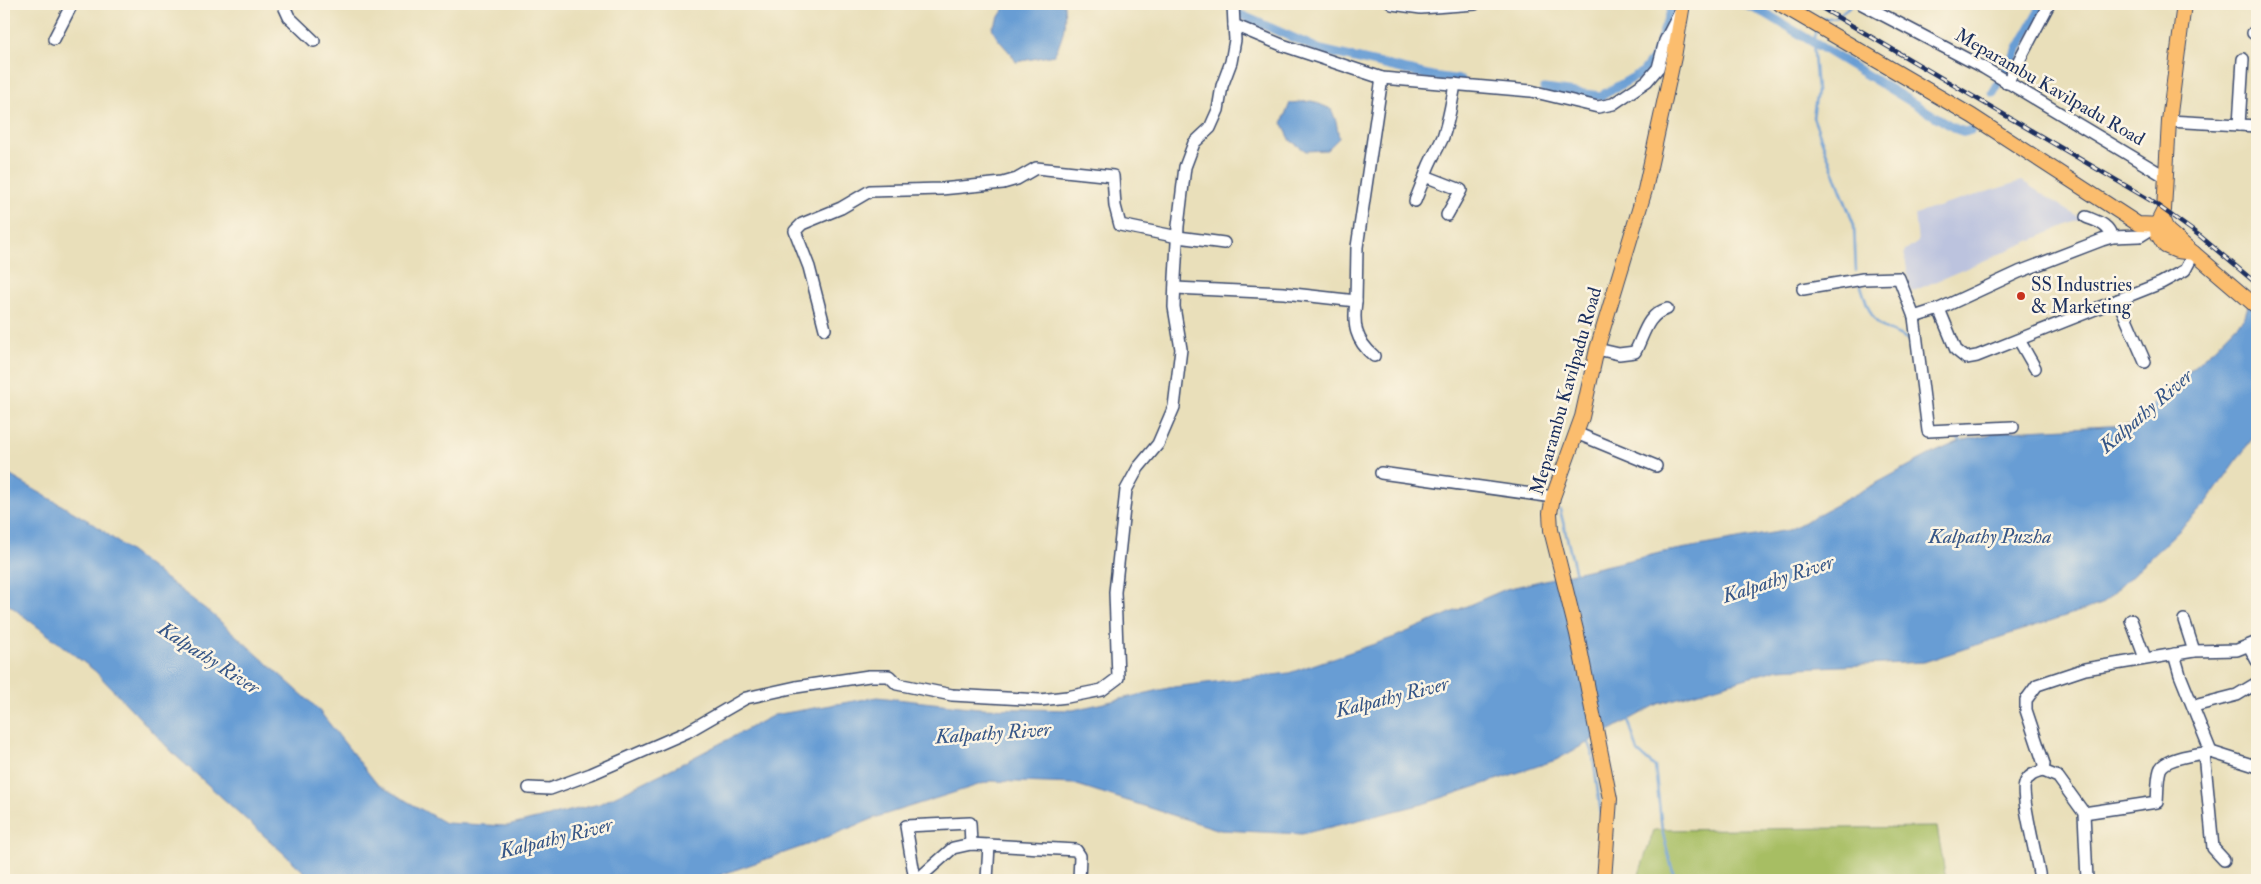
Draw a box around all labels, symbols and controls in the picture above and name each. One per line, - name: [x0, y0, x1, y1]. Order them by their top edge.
- street label: Meparambu Kavilpadu Road: [1950, 23, 2150, 152]
- place label: SS Industries & Marketing: [2031, 273, 2132, 319]
- street label: Meparambu Kavilpadu Road: [1525, 284, 1608, 498]
- marker: SS Industries & Marketing: [2015, 290, 2027, 302]
- water label: Kalpathy River: [2093, 363, 2199, 459]
- water label: Kalpathy Puzha: [1928, 524, 2051, 549]
- water label: Kalpathy River: [1718, 549, 1838, 609]
- water label: Kalpathy River: [153, 615, 266, 701]
- water label: Kalpathy River: [1332, 671, 1453, 723]
- water label: Kalpathy River: [933, 716, 1053, 750]
- water label: Kalpathy River: [496, 812, 617, 864]

